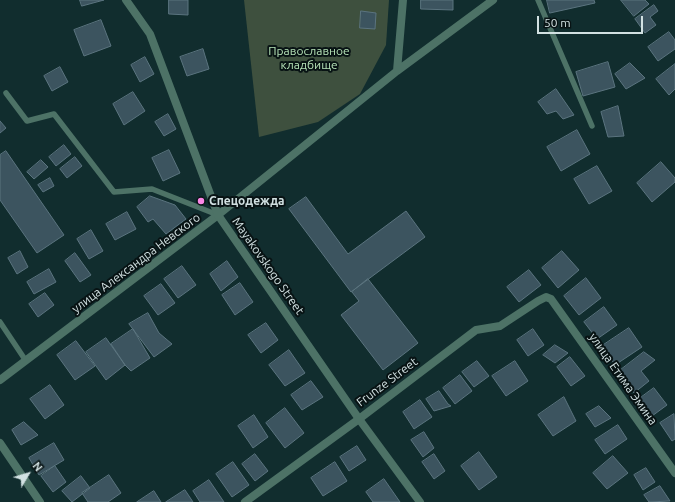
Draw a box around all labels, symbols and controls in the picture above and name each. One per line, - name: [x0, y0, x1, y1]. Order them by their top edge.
- scale bar: [539, 8, 645, 34]
- text: 50 m: [544, 16, 571, 29]
- park label: Православное кладбище: [268, 44, 350, 72]
- place label: Спецодежда: [209, 194, 285, 208]
- marker: Спецодежда: [196, 196, 206, 206]
- street label: улица Александра Невского: [69, 210, 203, 316]
- street label: Mayakovskogo Street: [229, 215, 307, 317]
- street label: улица Етима Эмина: [586, 330, 660, 428]
- street label: Frunze Street: [354, 354, 420, 410]
- north arrow: [8, 454, 48, 494]
- text: N: [30, 460, 45, 474]

